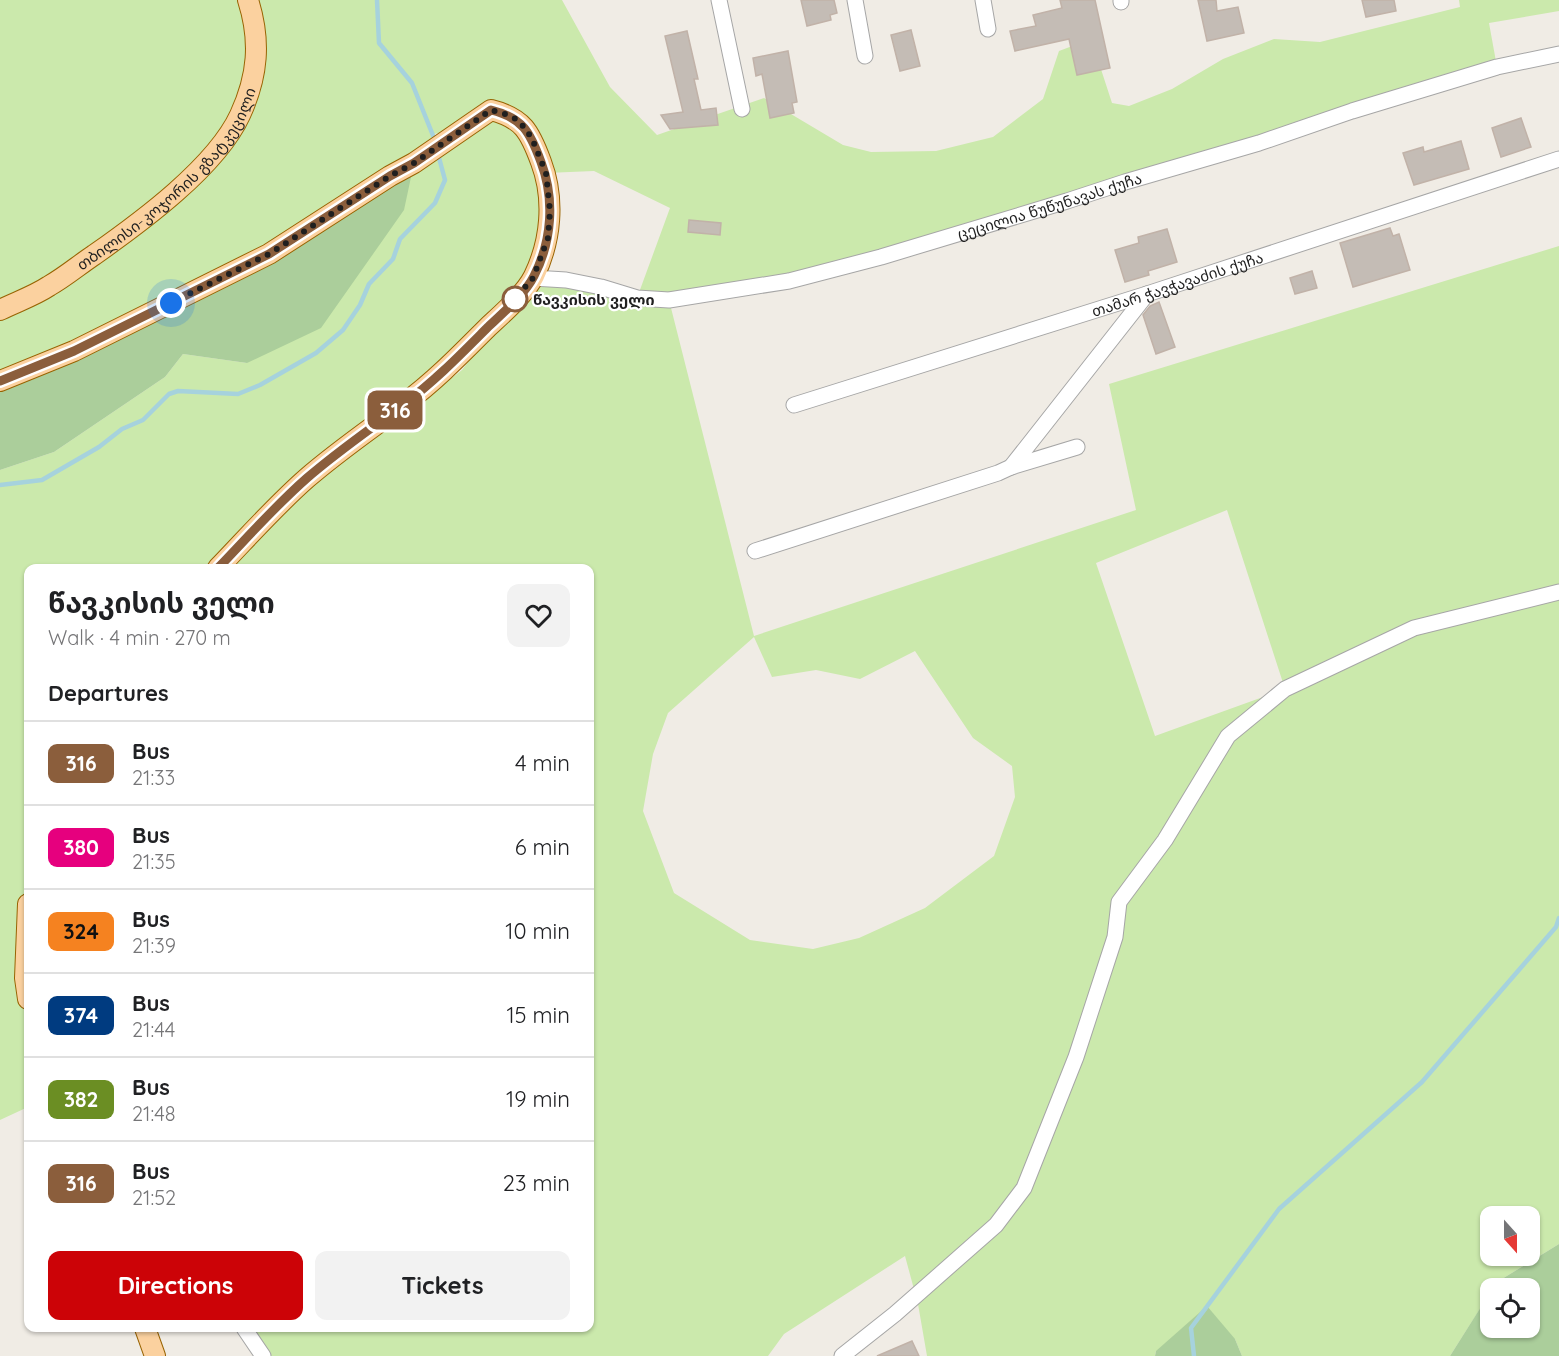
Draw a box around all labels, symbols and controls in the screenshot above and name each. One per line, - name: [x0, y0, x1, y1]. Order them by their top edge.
- street label: თბილისი-კოჯორის გზატკეცილი: [73, 85, 259, 274]
- street label: ცეცილია წუწუნავას ქუჩა: [955, 168, 1144, 243]
- street label: თამარ ჭავჭავაძის ქუჩა: [1089, 247, 1265, 320]
- marker: წავკისის ველი: [502, 286, 528, 312]
- your location: [156, 288, 186, 318]
- place label: წავკისის ველი: [533, 290, 654, 309]
- line badge: 316: [360, 390, 430, 430]
- text: 316: [379, 397, 411, 423]
- button: heart: [507, 584, 570, 647]
- text: წავკისის ველი: [48, 585, 275, 620]
- text: Walk · 4 min · 270 m: [48, 625, 231, 650]
- text: Departures: [48, 679, 169, 707]
- text: Bus: [132, 737, 170, 765]
- text: 4 min: [515, 749, 570, 777]
- text: 316: [65, 750, 97, 776]
- text: 21:33: [132, 765, 175, 790]
- text: Bus: [132, 821, 170, 849]
- text: 6 min: [515, 833, 570, 861]
- text: 380: [63, 834, 99, 860]
- text: 21:35: [132, 849, 176, 874]
- text: Bus: [132, 905, 170, 933]
- text: 10 min: [505, 917, 570, 945]
- text: 324: [63, 918, 99, 944]
- text: 21:39: [132, 933, 176, 958]
- text: Bus: [132, 989, 170, 1017]
- text: 15 min: [506, 1001, 570, 1029]
- text: 374: [64, 1002, 98, 1028]
- text: 21:44: [132, 1017, 175, 1042]
- text: Bus: [132, 1073, 170, 1101]
- text: 19 min: [506, 1085, 570, 1113]
- text: 382: [64, 1086, 98, 1112]
- text: 21:48: [132, 1101, 176, 1126]
- text: Bus: [132, 1157, 170, 1185]
- text: 23 min: [503, 1169, 570, 1197]
- text: 316: [65, 1170, 97, 1196]
- text: 21:52: [132, 1185, 176, 1210]
- north arrow: [1480, 1206, 1540, 1266]
- map controls: [1480, 1206, 1540, 1338]
- button: Directions: [48, 1251, 303, 1320]
- button: Tickets: [315, 1251, 570, 1320]
- button: locate: [1480, 1278, 1540, 1338]

